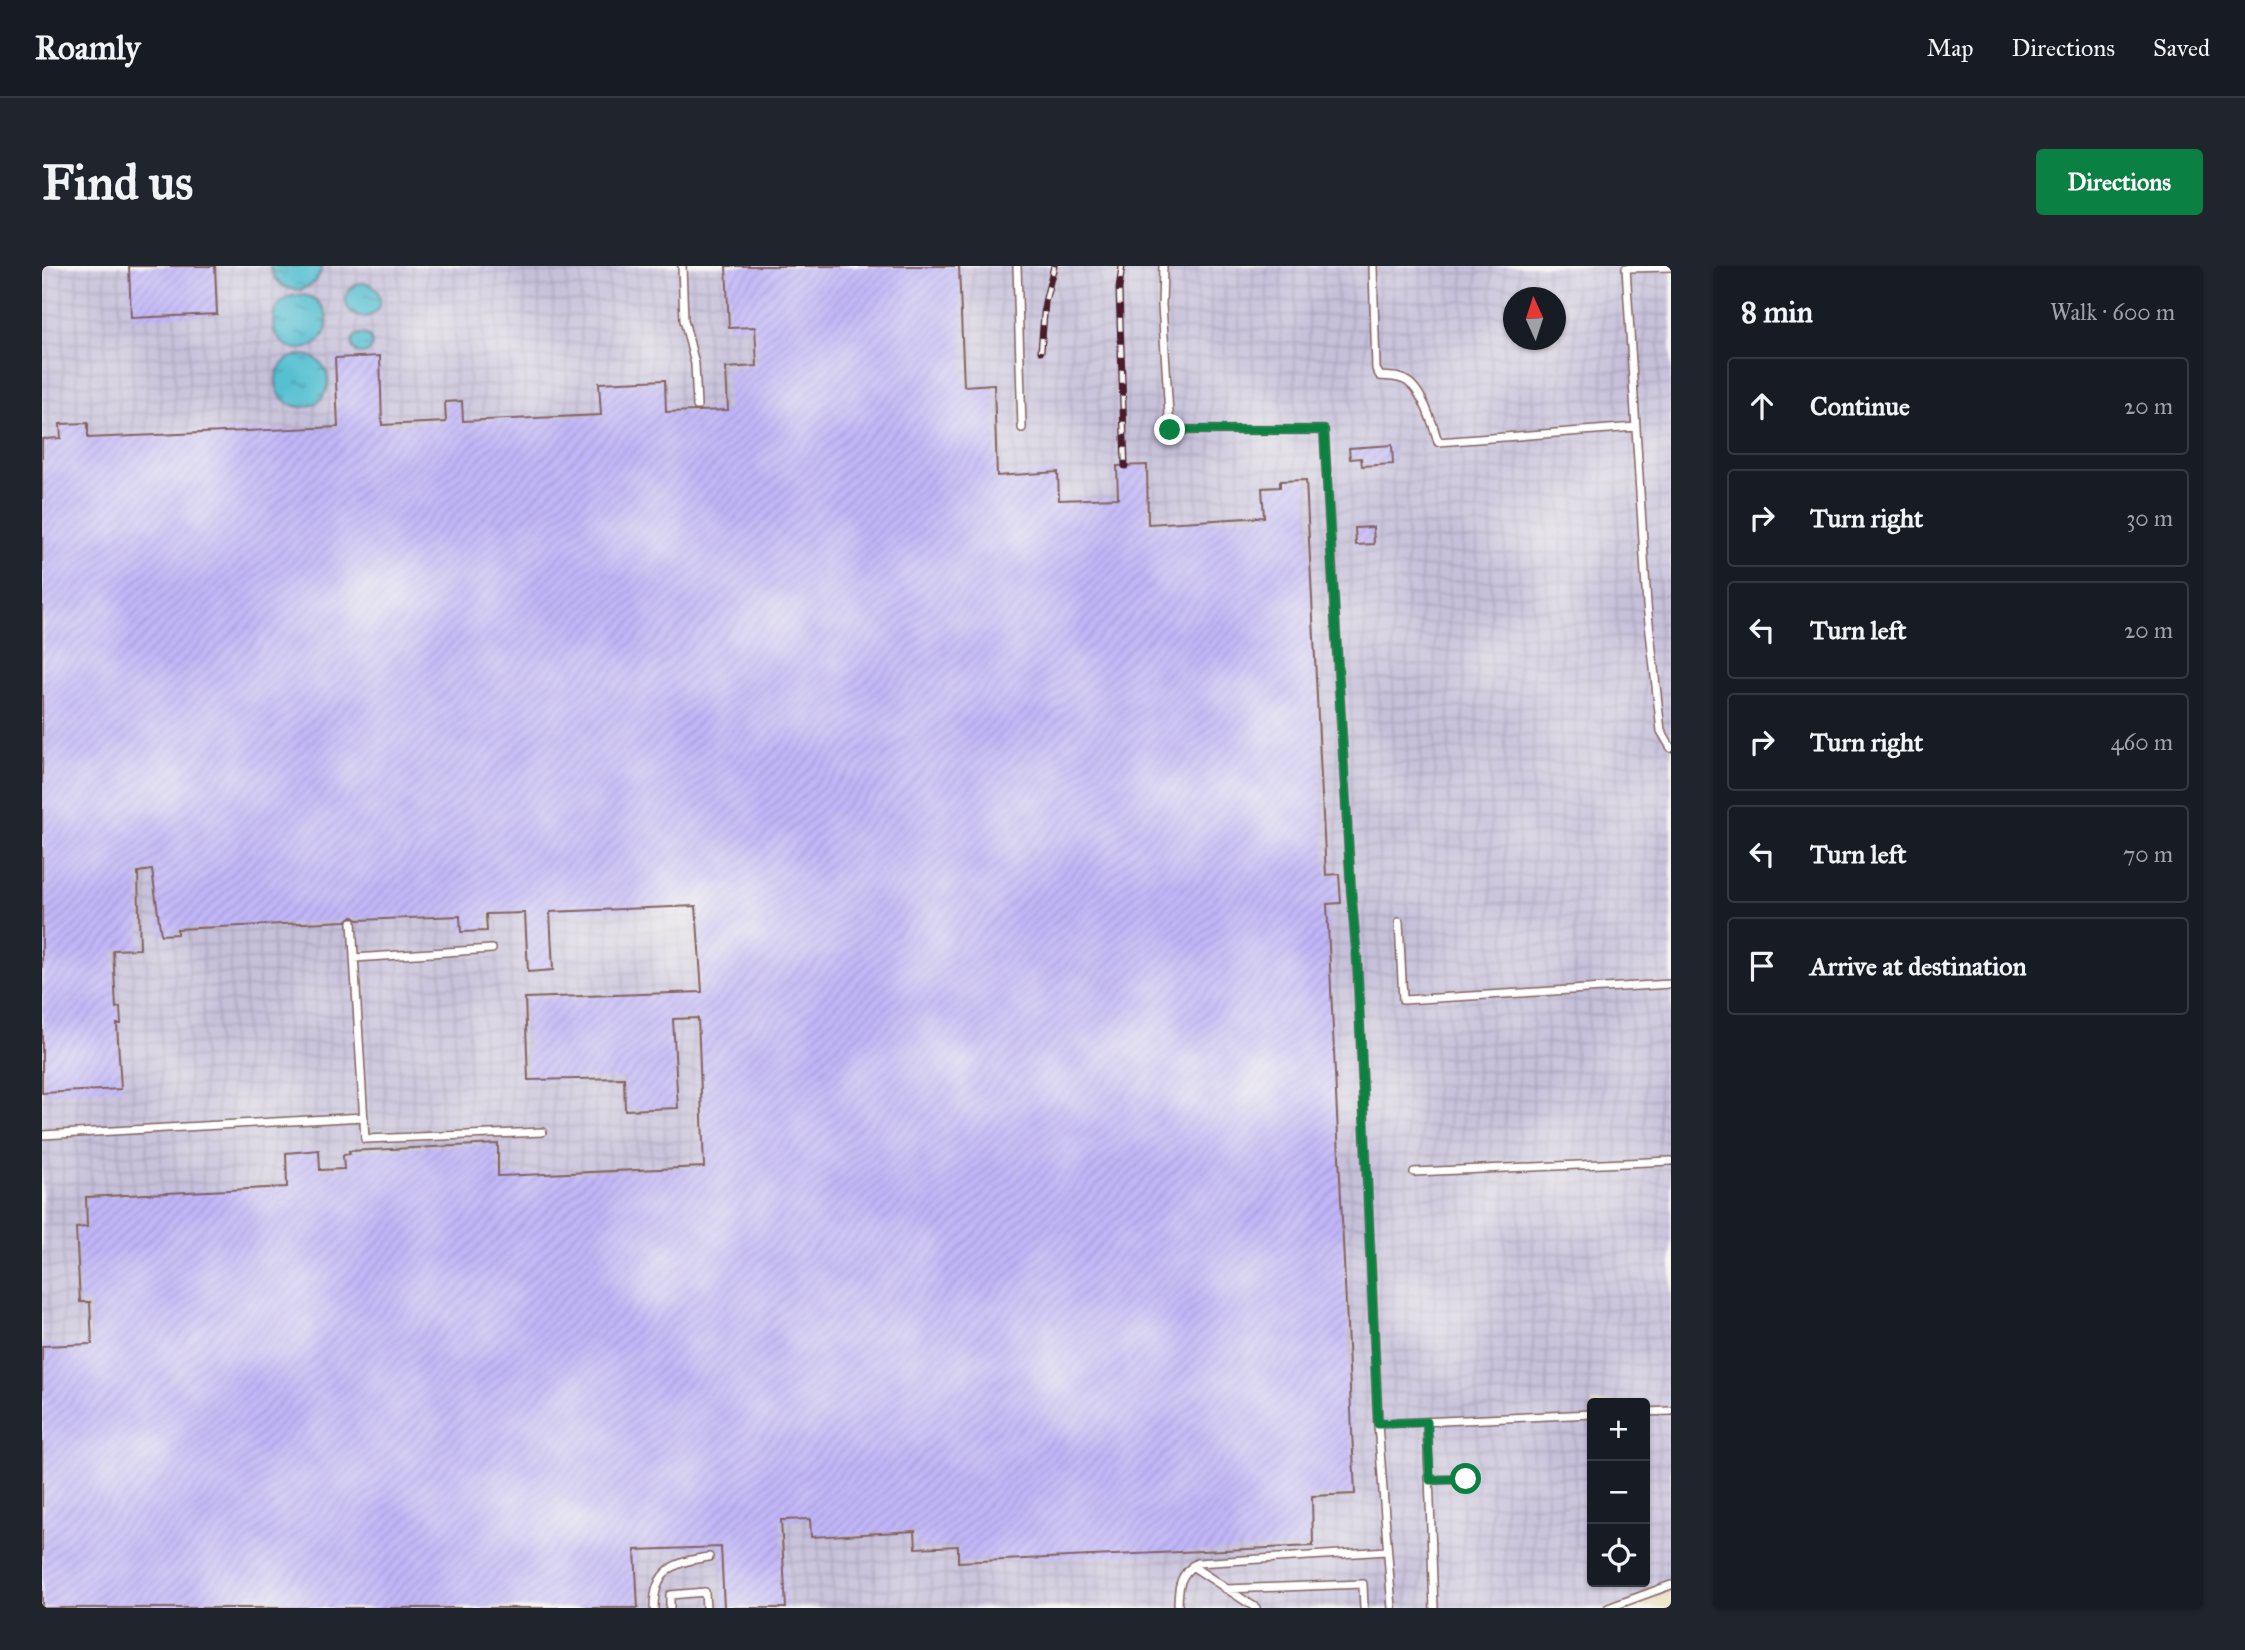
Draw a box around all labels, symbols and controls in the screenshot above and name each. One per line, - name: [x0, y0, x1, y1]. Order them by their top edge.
- text: Roamly: [35, 28, 140, 68]
- text: Map: [1927, 33, 1974, 63]
- text: Directions: [2012, 33, 2115, 63]
- text: Saved: [2153, 33, 2210, 63]
- button: Directions: [2036, 149, 2203, 215]
- text: Find us: [42, 153, 193, 212]
- north arrow: [1503, 287, 1566, 350]
- text: 8 min: [1741, 294, 1813, 330]
- text: Walk · 600 m: [2050, 298, 2175, 326]
- icon: ahead: [1743, 387, 1781, 425]
- text: Continue: [1810, 390, 1910, 422]
- text: 20 m: [2124, 392, 2173, 420]
- route end: [1154, 414, 1185, 445]
- icon: right: [1743, 499, 1781, 537]
- text: Turn right: [1810, 502, 1923, 534]
- text: 30 m: [2126, 504, 2173, 532]
- icon: left: [1743, 611, 1781, 649]
- text: Turn left: [1810, 614, 1906, 646]
- text: 20 m: [2124, 616, 2173, 644]
- icon: right: [1743, 723, 1781, 761]
- text: Turn right: [1810, 726, 1923, 758]
- text: 460 m: [2111, 728, 2173, 756]
- icon: left: [1743, 835, 1781, 873]
- text: Turn left: [1810, 838, 1906, 870]
- text: 70 m: [2123, 840, 2173, 868]
- icon: arrive: [1743, 947, 1781, 985]
- text: Arrive at destination: [1810, 950, 2027, 982]
- map controls: [1587, 1398, 1650, 1587]
- button: +: [1587, 1398, 1650, 1461]
- button: −: [1587, 1461, 1650, 1524]
- route start: [1450, 1463, 1481, 1494]
- button: locate: [1587, 1524, 1650, 1587]

